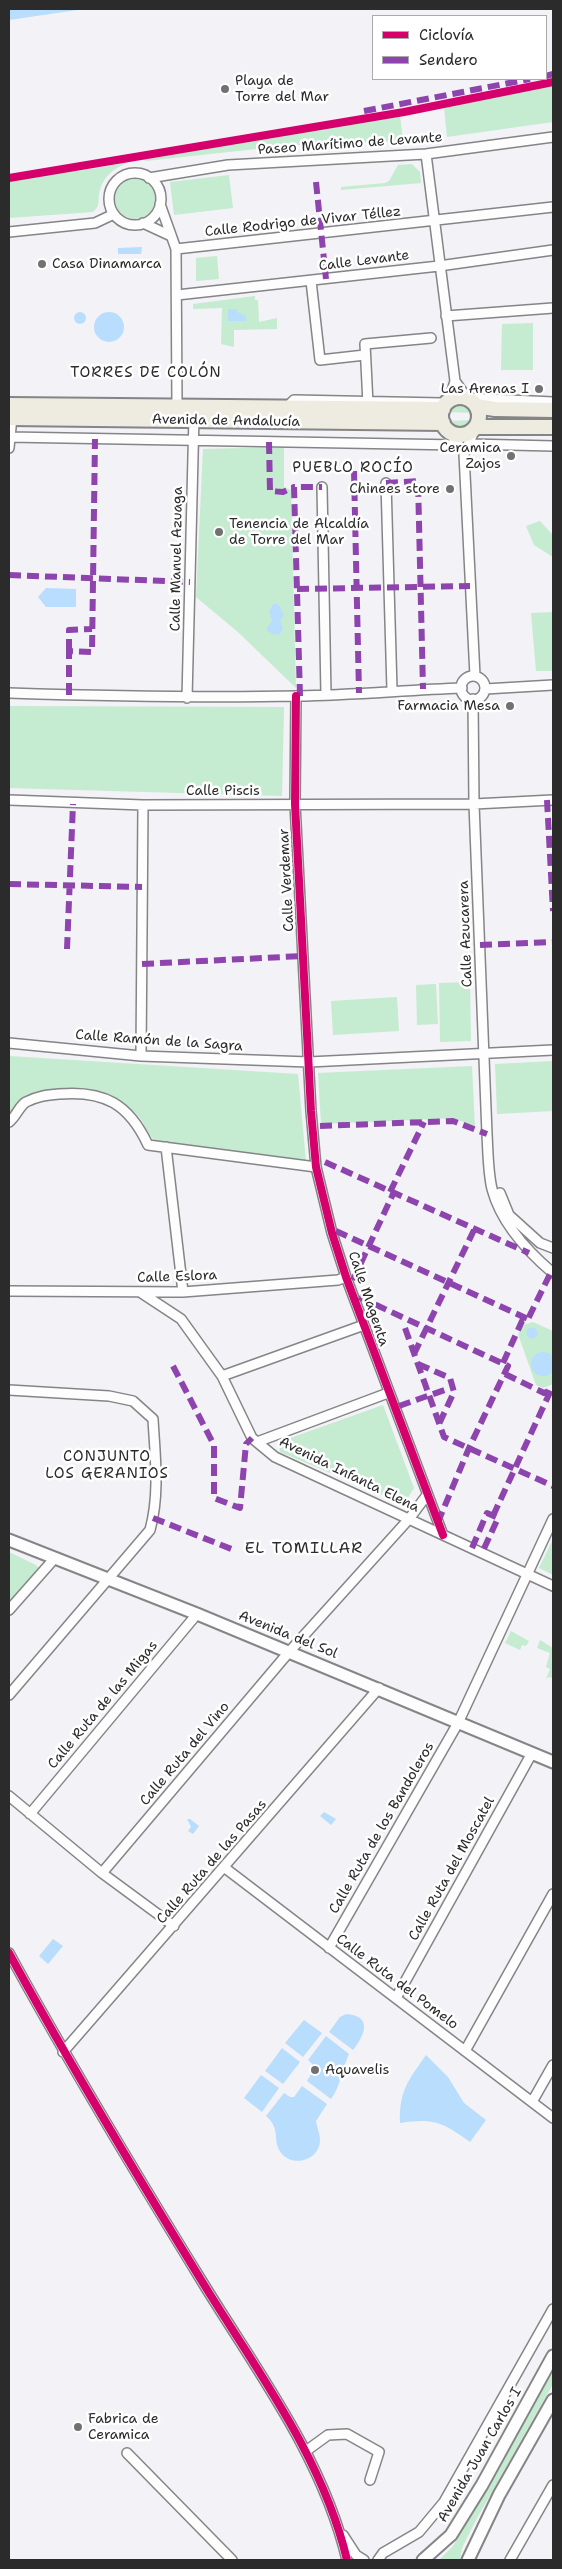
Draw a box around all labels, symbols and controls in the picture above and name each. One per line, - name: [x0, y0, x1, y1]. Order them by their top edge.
- legend: [372, 15, 547, 80]
- text: Ciclovía: [419, 25, 474, 45]
- text: Sendero: [419, 50, 478, 70]
- place label: Playa de Torre del Mar: [235, 73, 329, 105]
- marker: Playa de Torre del Mar: [219, 83, 231, 95]
- street label: Paseo Marítimo de Levante: [257, 129, 443, 159]
- street label: Calle Rodrigo de Vivar Téllez: [204, 203, 402, 241]
- street label: Calle Levante: [318, 247, 410, 275]
- place label: Casa Dinamarca: [52, 256, 161, 272]
- marker: Casa Dinamarca: [36, 258, 48, 270]
- district label: TORRES DE COLÓN: [68, 364, 224, 382]
- place label: Las Arenas I: [441, 381, 529, 397]
- marker: Las Arenas I: [533, 383, 545, 395]
- street label: Avenida de Andalucía: [152, 411, 300, 431]
- place label: Ceramica Zajos: [439, 440, 501, 472]
- marker: Ceramica Zajos: [505, 450, 517, 462]
- district label: PUEBLO ROCÍO: [291, 459, 415, 477]
- place label: Chinees store: [349, 481, 440, 497]
- marker: Chinees store: [444, 483, 456, 495]
- street label: Calle Manuel Azuaga: [167, 486, 187, 632]
- place label: Tenencia de Alcaldía de Torre del Mar: [229, 516, 369, 548]
- marker: Tenencia de Alcaldía de Torre del Mar: [213, 526, 225, 538]
- place label: Farmacia Mesa: [397, 698, 500, 714]
- marker: Farmacia Mesa: [504, 700, 516, 712]
- street label: Calle Piscis: [186, 783, 260, 799]
- street label: Calle Verdemar: [276, 828, 298, 932]
- street label: Calle Azucarera: [456, 880, 476, 988]
- street label: Calle Ramón de la Sagra: [75, 1027, 243, 1055]
- street label: Calle Magenta: [344, 1249, 392, 1349]
- street label: Calle Eslora: [137, 1267, 217, 1287]
- street label: Avenida Infanta Elena: [276, 1434, 422, 1516]
- district label: CONJUNTO LOS GERANIOS: [44, 1448, 170, 1483]
- district label: EL TOMILLAR: [243, 1539, 365, 1559]
- street label: Avenida del Sol: [236, 1607, 340, 1663]
- street label: Calle Ruta de las Migas: [44, 1638, 162, 1772]
- street label: Calle Ruta del Vino: [137, 1699, 233, 1809]
- street label: Calle Ruta de los Bandoleros: [326, 1739, 438, 1917]
- street label: Calle Ruta del Moscatel: [405, 1794, 499, 1944]
- street label: Calle Ruta de las Pasas: [153, 1796, 271, 1928]
- street label: Calle Ruta del Pomelo: [333, 1931, 461, 2033]
- place label: Aquavelis: [325, 2062, 389, 2078]
- marker: Aquavelis: [309, 2064, 321, 2076]
- street label: Avenida Juan Carlos I: [435, 2385, 525, 2525]
- place label: Fabrica de Ceramica: [88, 2411, 159, 2444]
- marker: Fabrica de Ceramica: [72, 2421, 84, 2433]

